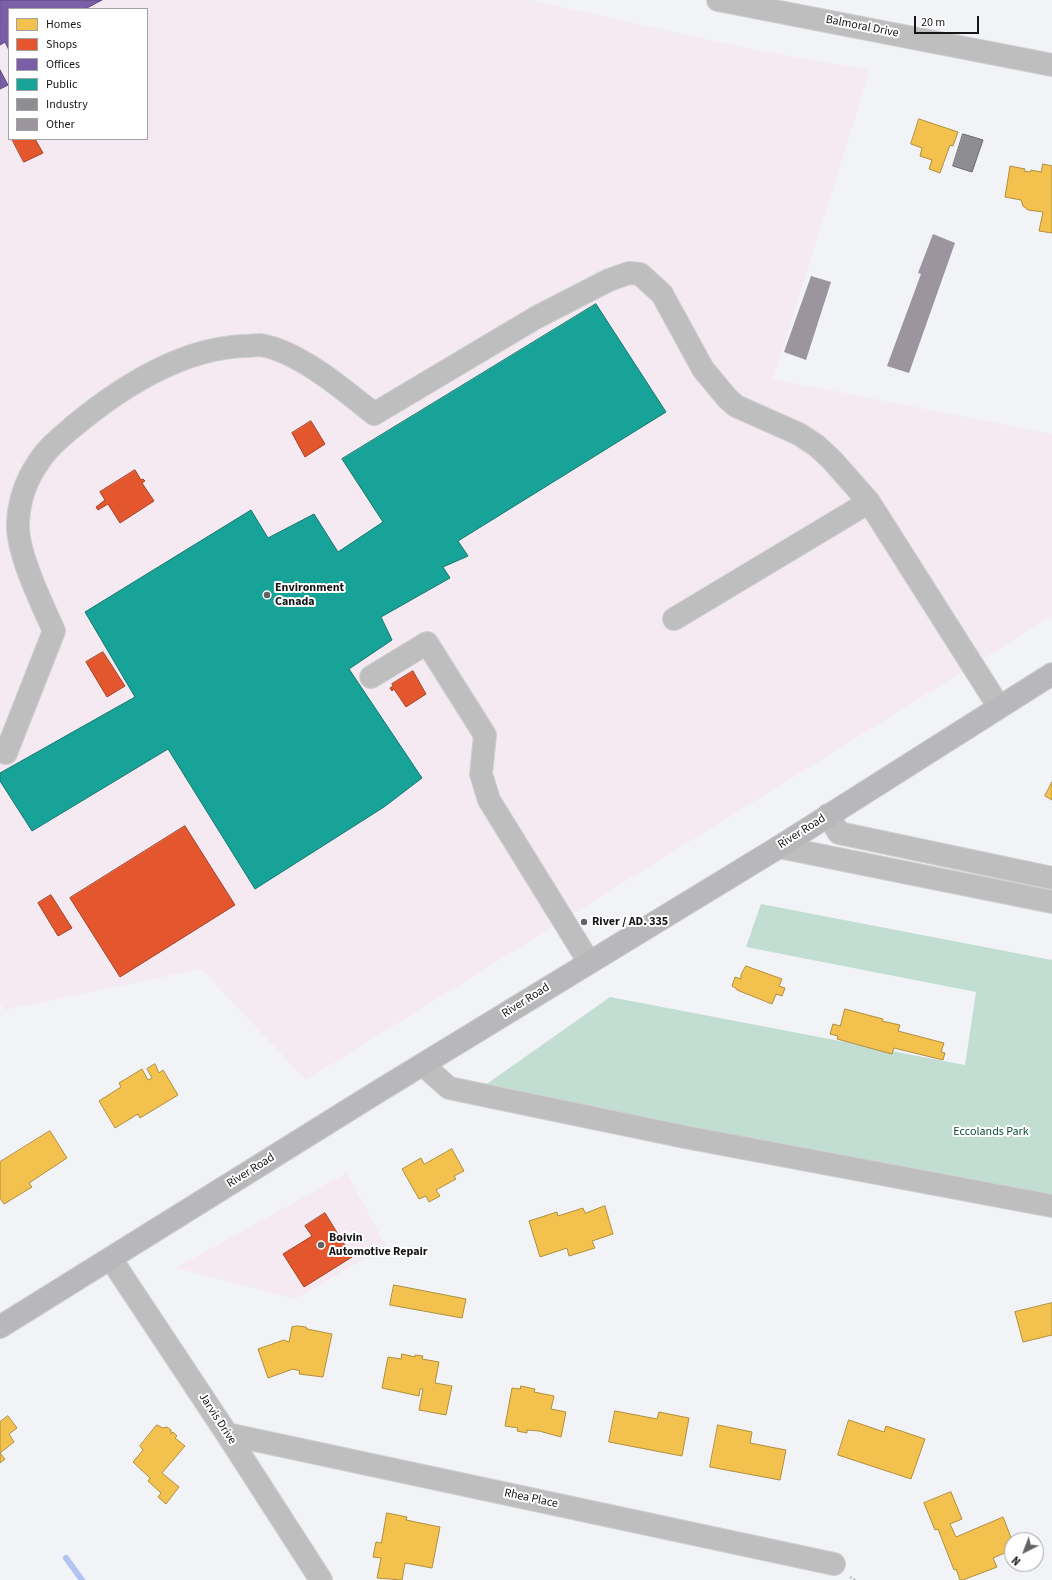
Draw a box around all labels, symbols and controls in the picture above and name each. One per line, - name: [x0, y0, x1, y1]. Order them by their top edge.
- legend: [8, 8, 148, 140]
- scale bar: [916, 8, 981, 34]
- street label: Balmoral Drive: [824, 13, 900, 41]
- text: 20 m: [921, 14, 945, 31]
- text: Homes: [46, 16, 81, 33]
- text: Shops: [46, 36, 77, 53]
- text: Offices: [46, 56, 80, 73]
- text: Public: [46, 76, 77, 93]
- text: Industry: [46, 96, 88, 113]
- text: Other: [46, 116, 75, 133]
- place label: Environment Canada: [275, 581, 344, 609]
- marker: Environment Canada: [262, 590, 272, 600]
- street label: River Road: [775, 812, 829, 852]
- place label: River / AD. 335: [592, 915, 668, 929]
- marker: River / AD. 335: [579, 917, 589, 927]
- street label: River Road: [499, 981, 553, 1021]
- park label: Eccolands Park: [953, 1125, 1029, 1139]
- street label: River Road: [224, 1151, 278, 1191]
- place label: Boivin Automotive Repair: [329, 1231, 428, 1259]
- marker: Boivin Automotive Repair: [316, 1240, 326, 1250]
- street label: Jarvis Drive: [195, 1391, 239, 1447]
- street label: Rhea Place: [503, 1486, 559, 1512]
- north arrow: [1004, 1532, 1044, 1572]
- text: N: [1009, 1553, 1024, 1569]

